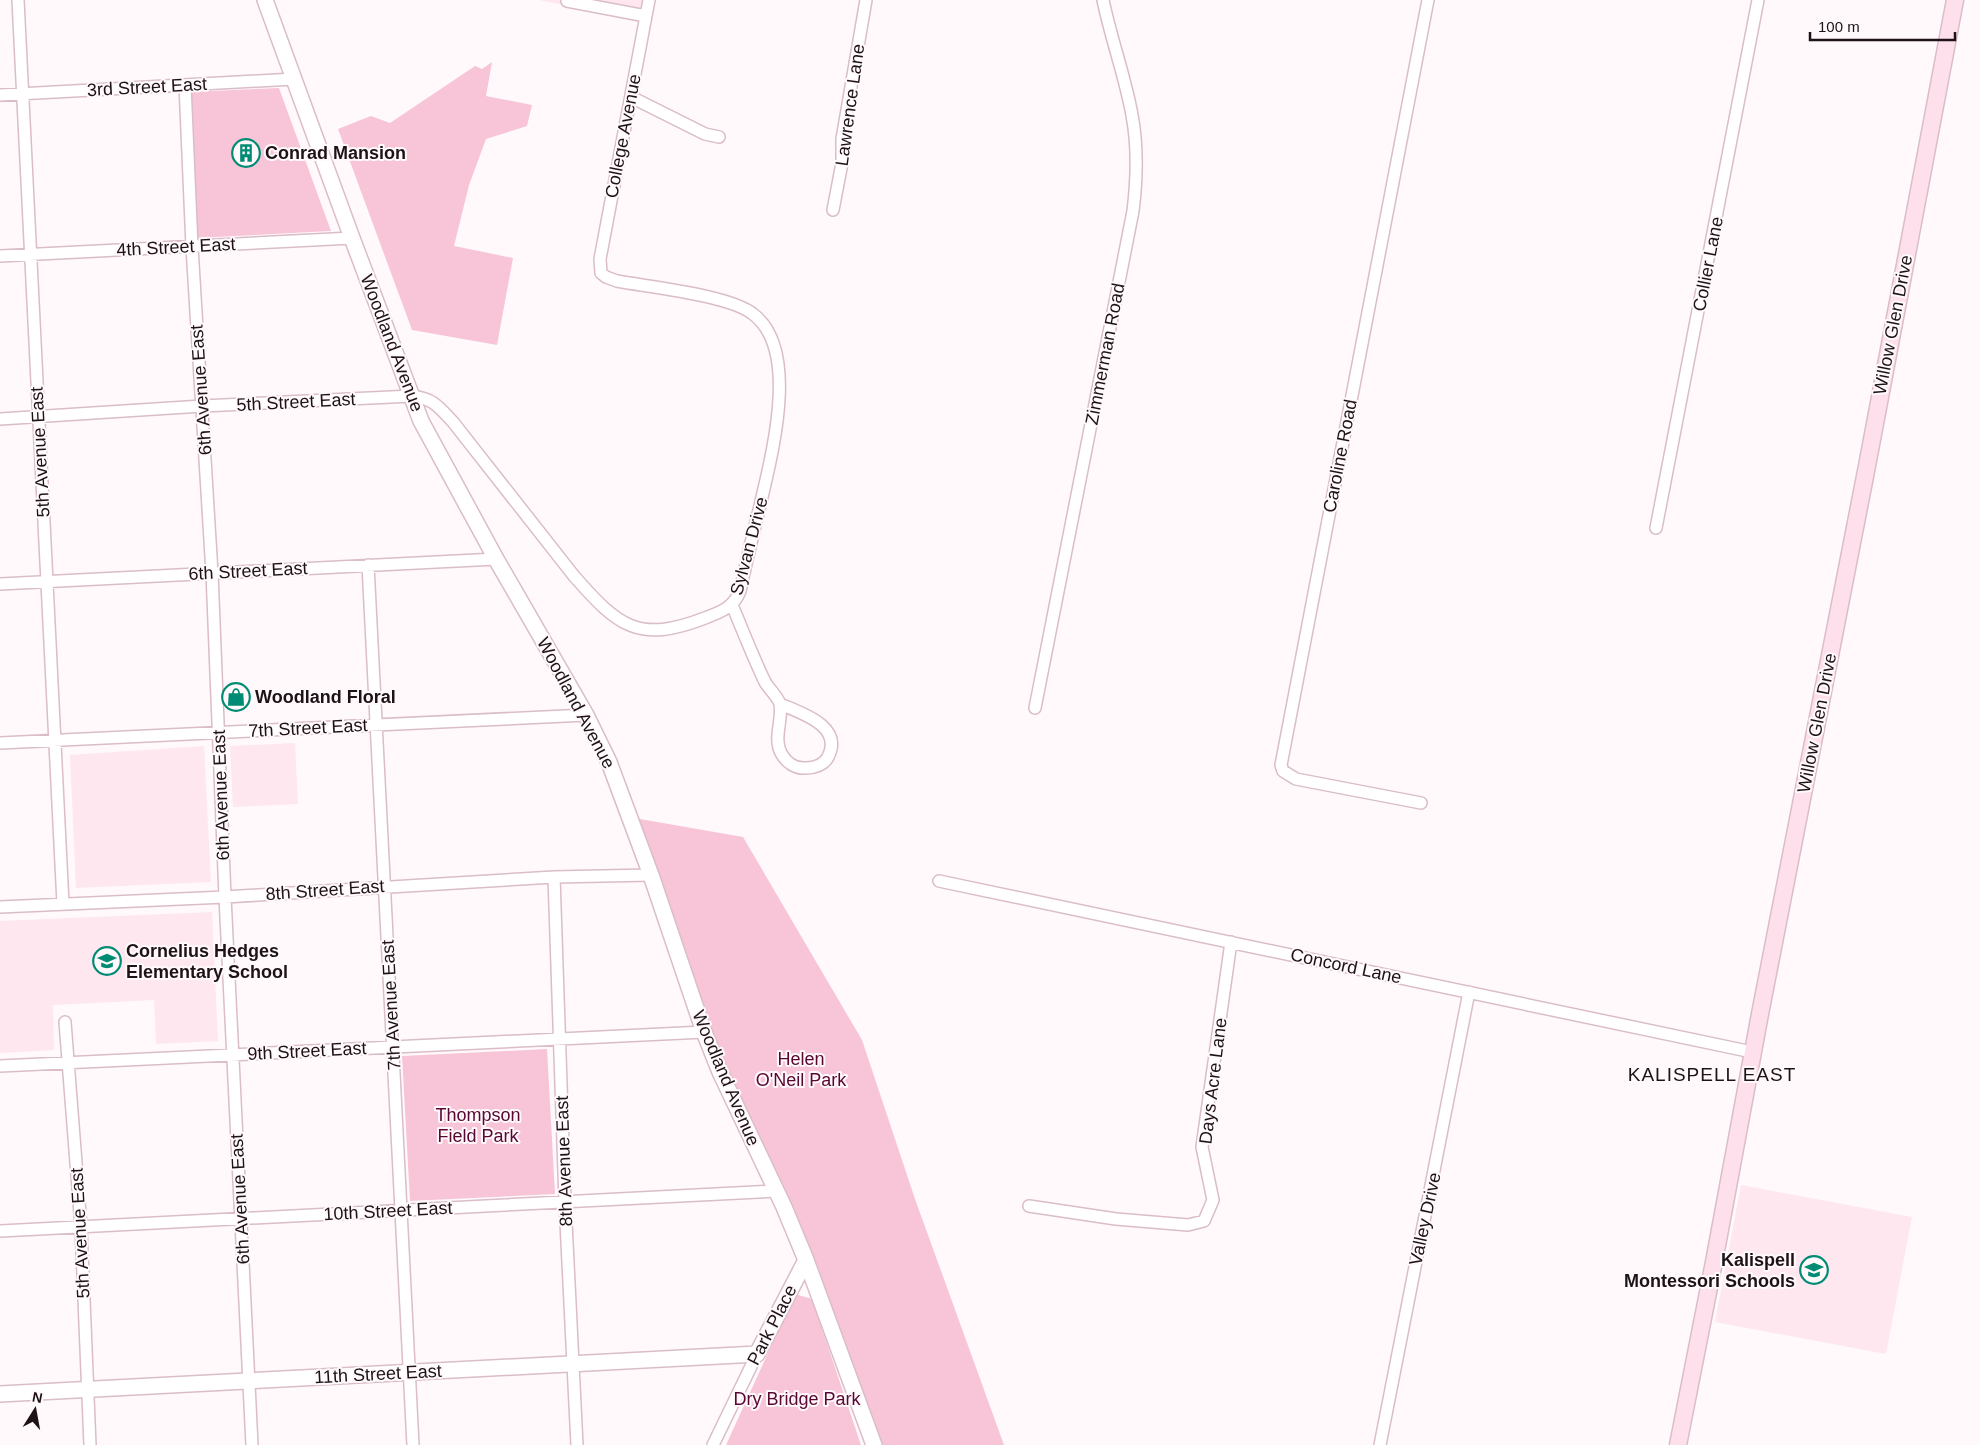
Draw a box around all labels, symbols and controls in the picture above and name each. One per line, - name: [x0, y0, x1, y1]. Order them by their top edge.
- scale bar: [1810, 10, 1955, 42]
- text: 100 m: [1818, 18, 1860, 35]
- street label: Lawrence Lane: [832, 43, 868, 167]
- street label: College Avenue: [601, 72, 645, 200]
- street label: 3rd Street East: [87, 74, 207, 100]
- building icon: Conrad Mansion: [231, 138, 261, 168]
- place label: Conrad Mansion: [265, 143, 406, 163]
- street label: Collier Lane: [1689, 215, 1727, 313]
- street label: 4th Street East: [116, 234, 236, 260]
- street label: Willow Glen Drive: [1870, 253, 1916, 397]
- street label: Woodland Avenue: [357, 272, 427, 414]
- street label: Zimmerman Road: [1081, 281, 1129, 427]
- street label: 6th Avenue East: [186, 324, 216, 456]
- street label: 5th Avenue East: [27, 386, 53, 518]
- street label: 5th Street East: [236, 389, 356, 415]
- street label: Caroline Road: [1319, 398, 1361, 514]
- street label: Sylvan Drive: [726, 495, 772, 597]
- street label: 6th Street East: [188, 558, 308, 584]
- street label: Woodland Avenue: [533, 634, 619, 772]
- street label: Willow Glen Drive: [1794, 651, 1840, 795]
- shop icon: Woodland Floral: [221, 682, 251, 712]
- place label: Woodland Floral: [255, 687, 396, 707]
- street label: 7th Street East: [248, 715, 368, 741]
- street label: 6th Avenue East: [209, 729, 233, 861]
- street label: 8th Street East: [265, 876, 385, 904]
- street label: 7th Avenue East: [378, 939, 404, 1071]
- place label: Cornelius Hedges Elementary School: [126, 941, 288, 982]
- street label: Concord Lane: [1289, 944, 1403, 988]
- school or university icon: Cornelius Hedges Elementary School: [92, 946, 122, 976]
- street label: Woodland Avenue: [688, 1007, 764, 1149]
- street label: Days Acre Lane: [1195, 1017, 1231, 1145]
- street label: 9th Street East: [247, 1038, 367, 1064]
- park label: Helen O'Neil Park: [756, 1049, 847, 1090]
- district label: KALISPELL EAST: [1628, 1064, 1796, 1085]
- street label: 8th Avenue East: [552, 1095, 576, 1227]
- park label: Thompson Field Park: [435, 1105, 521, 1146]
- street label: 6th Avenue East: [227, 1133, 253, 1265]
- street label: 5th Avenue East: [67, 1167, 93, 1299]
- street label: Valley Drive: [1405, 1171, 1445, 1267]
- street label: 10th Street East: [323, 1198, 453, 1224]
- place label: Kalispell Montessori Schools: [1624, 1250, 1795, 1291]
- school or university icon: Kalispell Montessori Schools: [1799, 1255, 1829, 1285]
- street label: Park Place: [743, 1282, 801, 1368]
- street label: 11th Street East: [314, 1361, 442, 1387]
- north arrow: [10, 1385, 60, 1435]
- text: N: [31, 1388, 44, 1406]
- park label: Dry Bridge Park: [733, 1389, 862, 1409]

